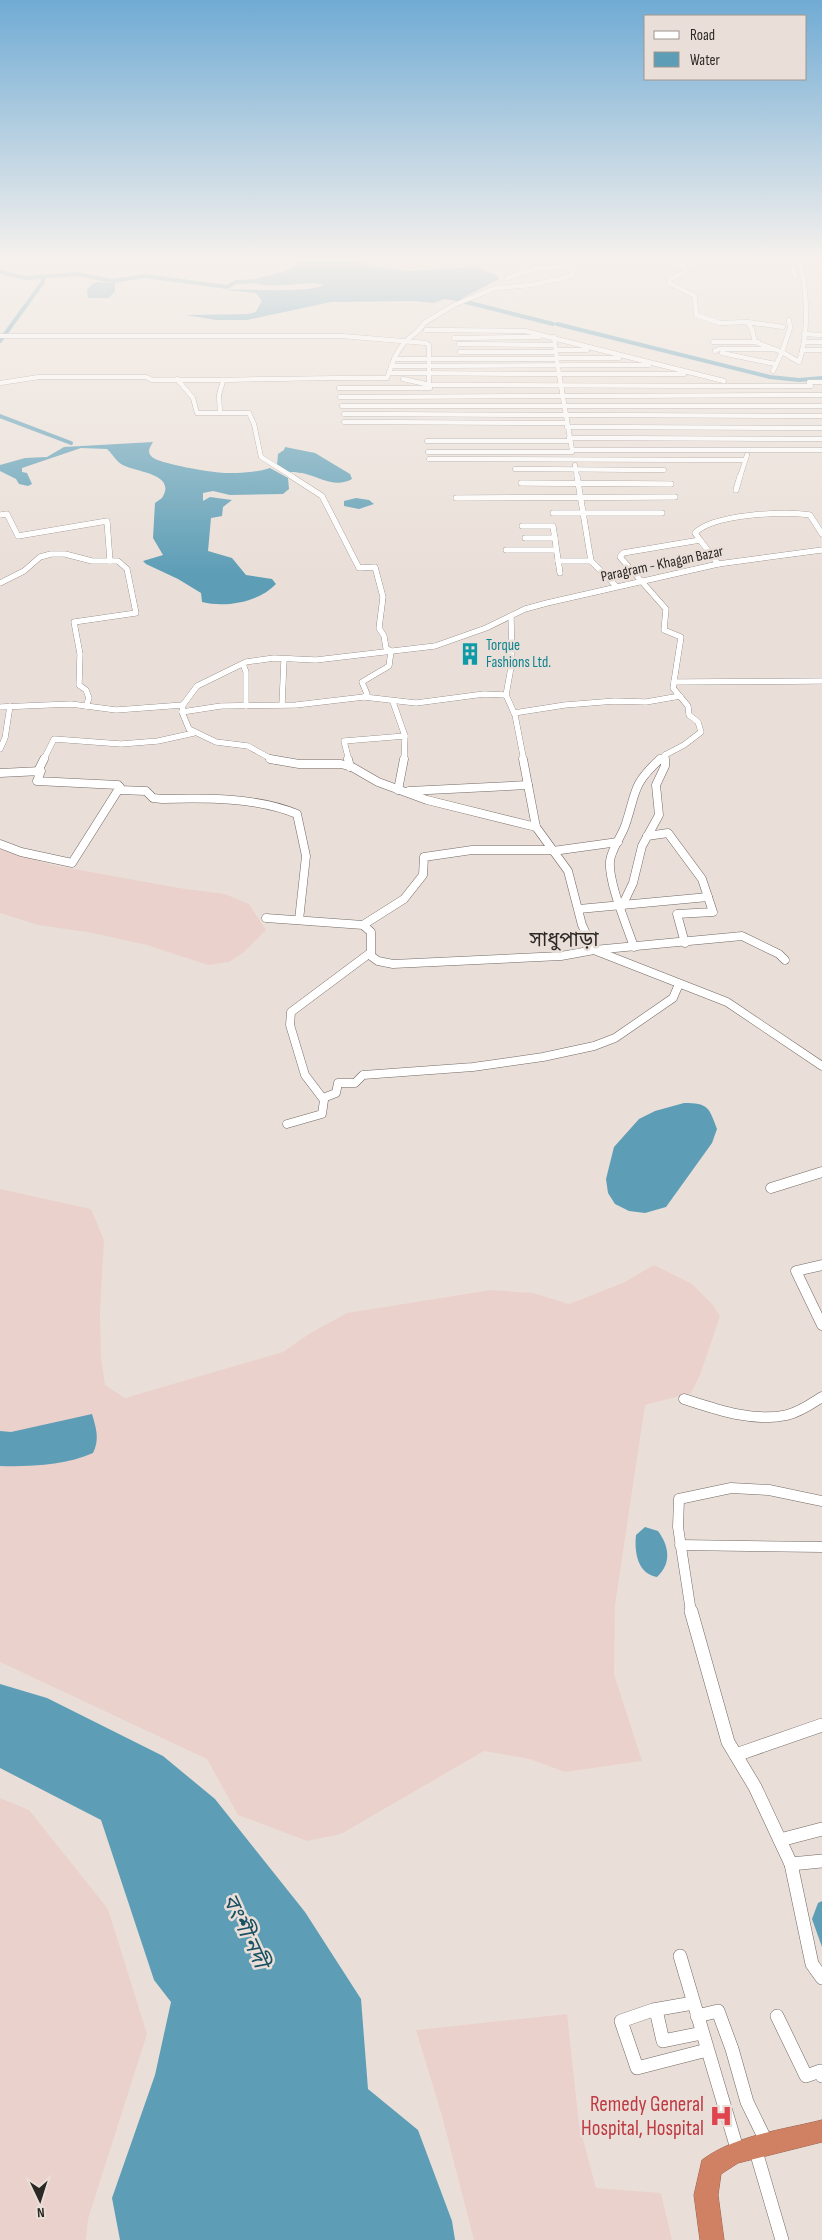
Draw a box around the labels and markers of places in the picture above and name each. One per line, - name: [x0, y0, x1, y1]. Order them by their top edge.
- place label: Torque Fashions Ltd.: [486, 636, 551, 672]
- building icon: Torque Fashions Ltd.: [457, 641, 483, 667]
- place label: Remedy General Hospital, Hospital: [581, 2092, 704, 2141]
- hospital icon: Remedy General Hospital, Hospital: [708, 2103, 734, 2129]

